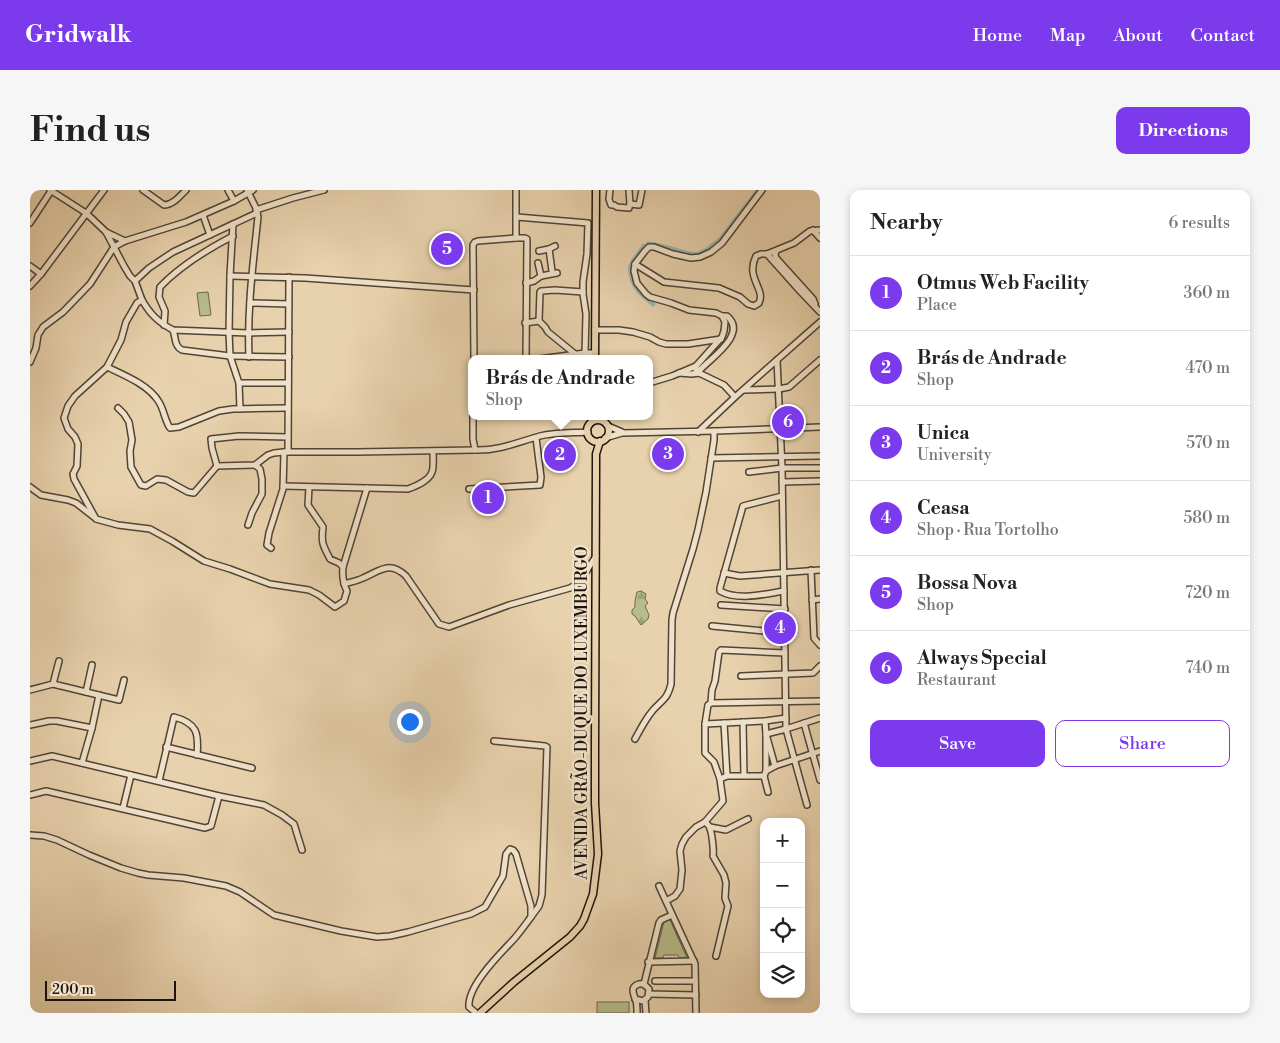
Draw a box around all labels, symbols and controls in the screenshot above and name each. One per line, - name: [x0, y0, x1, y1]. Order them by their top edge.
- text: Gridwalk: [25, 20, 132, 50]
- text: Home: [973, 24, 1022, 47]
- text: Map: [1050, 24, 1086, 47]
- text: About: [1114, 24, 1163, 47]
- text: Contact: [1191, 24, 1255, 47]
- button: Directions: [1116, 107, 1250, 154]
- text: Find us: [30, 109, 150, 152]
- text: Nearby: [870, 210, 943, 236]
- text: 6 results: [1169, 213, 1230, 233]
- pin: 5: [431, 230, 463, 268]
- text: Otmus Web Facility: [917, 271, 1089, 295]
- text: 1: [882, 283, 890, 303]
- text: 360 m: [1184, 283, 1230, 303]
- text: Place: [917, 295, 957, 315]
- text: Brás de Andrade: [917, 346, 1067, 370]
- popup: [468, 355, 653, 420]
- text: 2: [881, 358, 891, 378]
- text: 470 m: [1186, 358, 1230, 378]
- text: Brás de Andrade: [486, 366, 635, 390]
- text: Shop: [917, 370, 954, 390]
- text: Shop: [486, 390, 523, 410]
- pin: 6: [772, 403, 804, 441]
- text: Unica: [917, 421, 970, 445]
- text: 3: [881, 433, 891, 453]
- text: 570 m: [1186, 433, 1230, 453]
- pin: 3: [652, 435, 684, 473]
- pin: 2: [544, 436, 576, 474]
- text: University: [917, 445, 991, 465]
- pin: 1: [472, 479, 504, 517]
- text: Ceasa: [917, 496, 969, 520]
- text: 4: [881, 508, 891, 528]
- text: 580 m: [1183, 508, 1230, 528]
- text: Shop · Rua Tortolho: [917, 520, 1059, 540]
- street label: AVENIDA GRÃO-DUQUE DO LUXEMBURGO: [569, 546, 592, 881]
- text: Bossa Nova: [917, 571, 1017, 595]
- text: 5: [881, 583, 891, 603]
- text: 720 m: [1185, 583, 1230, 603]
- text: Shop: [917, 595, 954, 615]
- pin: 4: [764, 609, 796, 647]
- text: Always Special: [917, 646, 1047, 670]
- text: 6: [881, 658, 891, 678]
- text: 740 m: [1185, 658, 1230, 678]
- text: Restaurant: [917, 670, 996, 690]
- your location: [397, 709, 423, 735]
- button: Save: [870, 720, 1045, 767]
- button: Share: [1055, 720, 1230, 767]
- map controls: [760, 818, 805, 998]
- button: +: [760, 818, 805, 863]
- button: −: [760, 863, 805, 908]
- button: locate: [760, 908, 805, 953]
- button: layers: [760, 953, 805, 998]
- scale bar: [45, 978, 176, 1001]
- text: 200 m: [52, 981, 94, 999]

